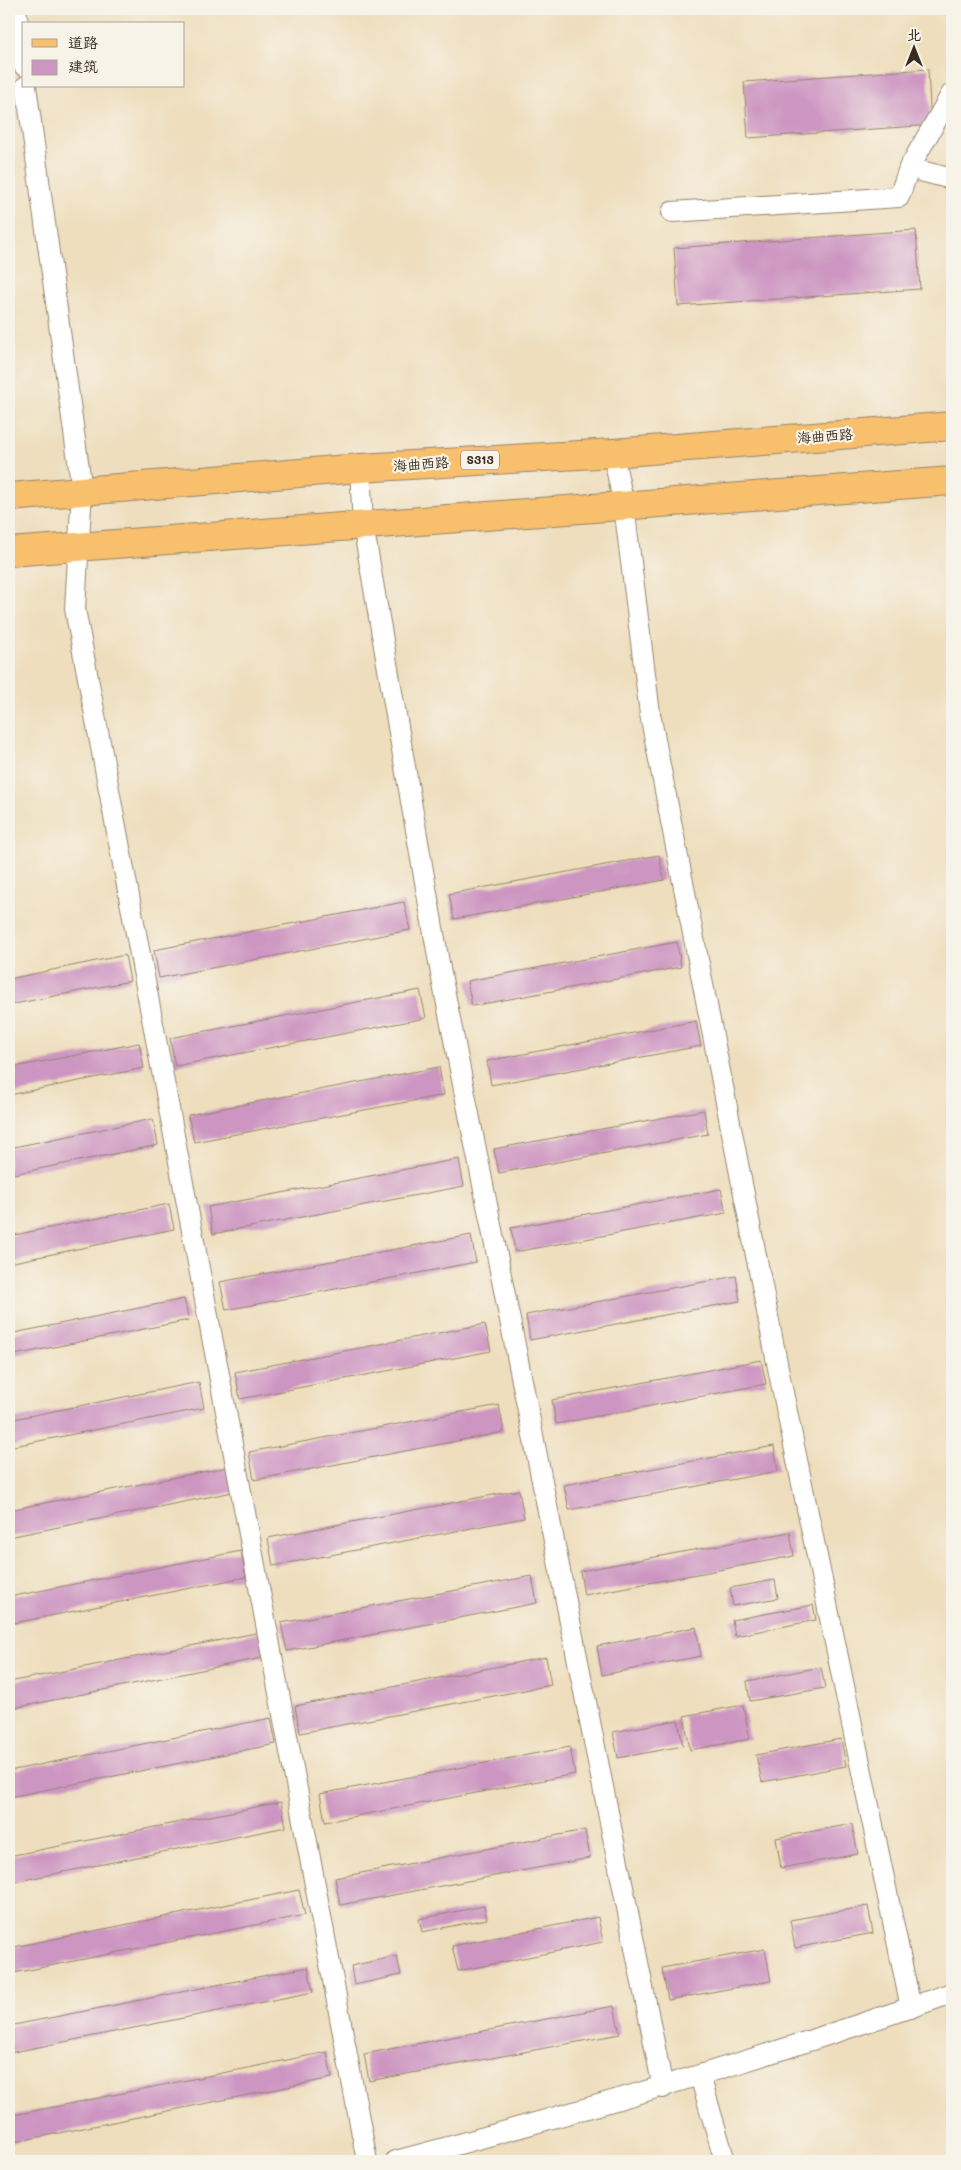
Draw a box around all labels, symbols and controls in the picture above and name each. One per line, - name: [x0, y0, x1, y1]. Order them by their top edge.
- legend: [22, 22, 185, 88]
- north arrow: [888, 22, 938, 72]
- text: 北: [907, 25, 921, 44]
- text: 道路: [68, 32, 98, 52]
- text: 建筑: [68, 56, 98, 76]
- street label: 海曲西路: [796, 424, 854, 447]
- road number: S313: [461, 450, 499, 470]
- street label: 海曲西路: [392, 452, 450, 475]

